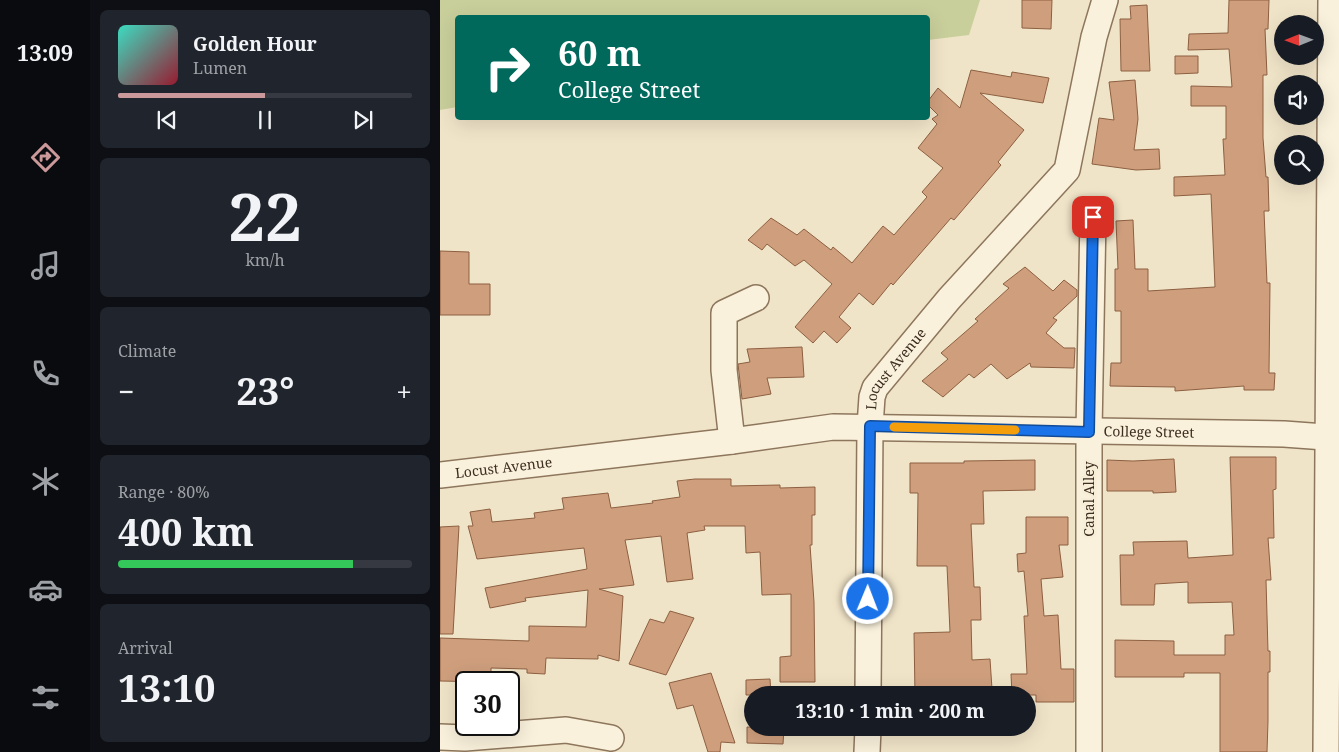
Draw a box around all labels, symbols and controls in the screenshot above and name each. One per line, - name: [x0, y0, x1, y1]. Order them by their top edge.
- north arrow: [1274, 15, 1324, 65]
- map controls: [1274, 15, 1324, 185]
- text: 60 m: [558, 29, 641, 76]
- text: Golden Hour: [193, 31, 317, 57]
- icon: right: [475, 35, 540, 100]
- text: 13:09: [17, 37, 73, 67]
- text: Lumen: [193, 57, 247, 79]
- text: College Street: [558, 74, 700, 104]
- button: sound: [1274, 75, 1324, 125]
- icon: previous: [153, 106, 181, 134]
- icon: pause: [251, 106, 279, 134]
- icon: next: [349, 106, 377, 134]
- button: search: [1274, 135, 1324, 185]
- icon: directions: [28, 140, 63, 175]
- text: 22: [228, 172, 302, 260]
- pin: [1072, 196, 1114, 238]
- icon: arrive: [1079, 203, 1107, 231]
- icon: music: [28, 248, 63, 283]
- text: km/h: [245, 249, 285, 271]
- street label: Locust Avenue: [861, 324, 930, 410]
- text: Climate: [118, 340, 176, 362]
- icon: phone: [28, 356, 63, 391]
- text: 23°: [236, 364, 294, 416]
- text: −: [118, 372, 134, 410]
- text: +: [396, 372, 412, 410]
- street label: College Street: [1104, 421, 1195, 442]
- street label: Locust Avenue: [454, 452, 553, 482]
- street label: Canal Alley: [1079, 461, 1098, 537]
- icon: climate: [28, 464, 63, 499]
- text: Range · 80%: [118, 481, 210, 503]
- text: 400 km: [118, 505, 254, 557]
- icon: car: [28, 572, 63, 607]
- position arrow: [841, 572, 893, 624]
- text: Arrival: [118, 637, 173, 659]
- text: 13:10: [118, 661, 215, 713]
- speed limit sign: 30: [455, 671, 520, 736]
- icon: filters: [28, 680, 63, 715]
- text: 13:10 · 1 min · 200 m: [795, 698, 985, 724]

